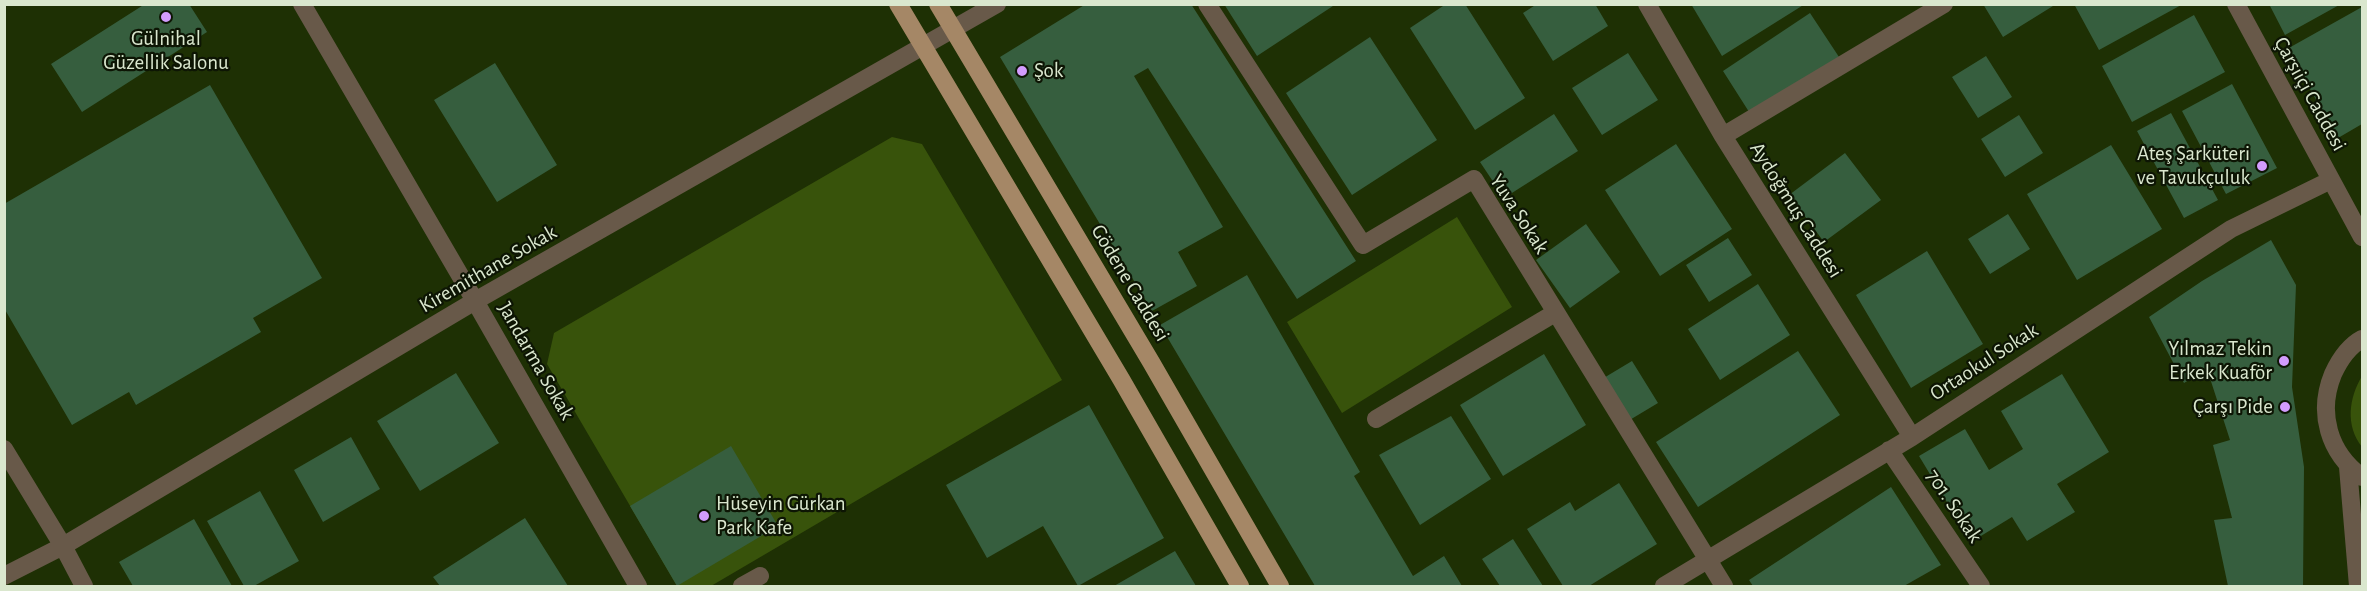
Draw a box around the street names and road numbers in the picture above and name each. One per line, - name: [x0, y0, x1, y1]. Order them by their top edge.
- street label: Çarşıiçi Caddesi: [2268, 33, 2352, 155]
- street label: Aydoğmuş Caddesi: [1744, 137, 1848, 283]
- street label: Yuva Sokak: [1484, 169, 1554, 259]
- street label: Kiremithane Sokak: [415, 220, 561, 318]
- street label: Gödene Caddesi: [1085, 220, 1175, 346]
- street label: Jandarma Sokak: [492, 298, 580, 424]
- street label: Ortaokul Sokak: [1925, 318, 2043, 406]
- street label: 701. Sokak: [1920, 464, 1988, 548]

